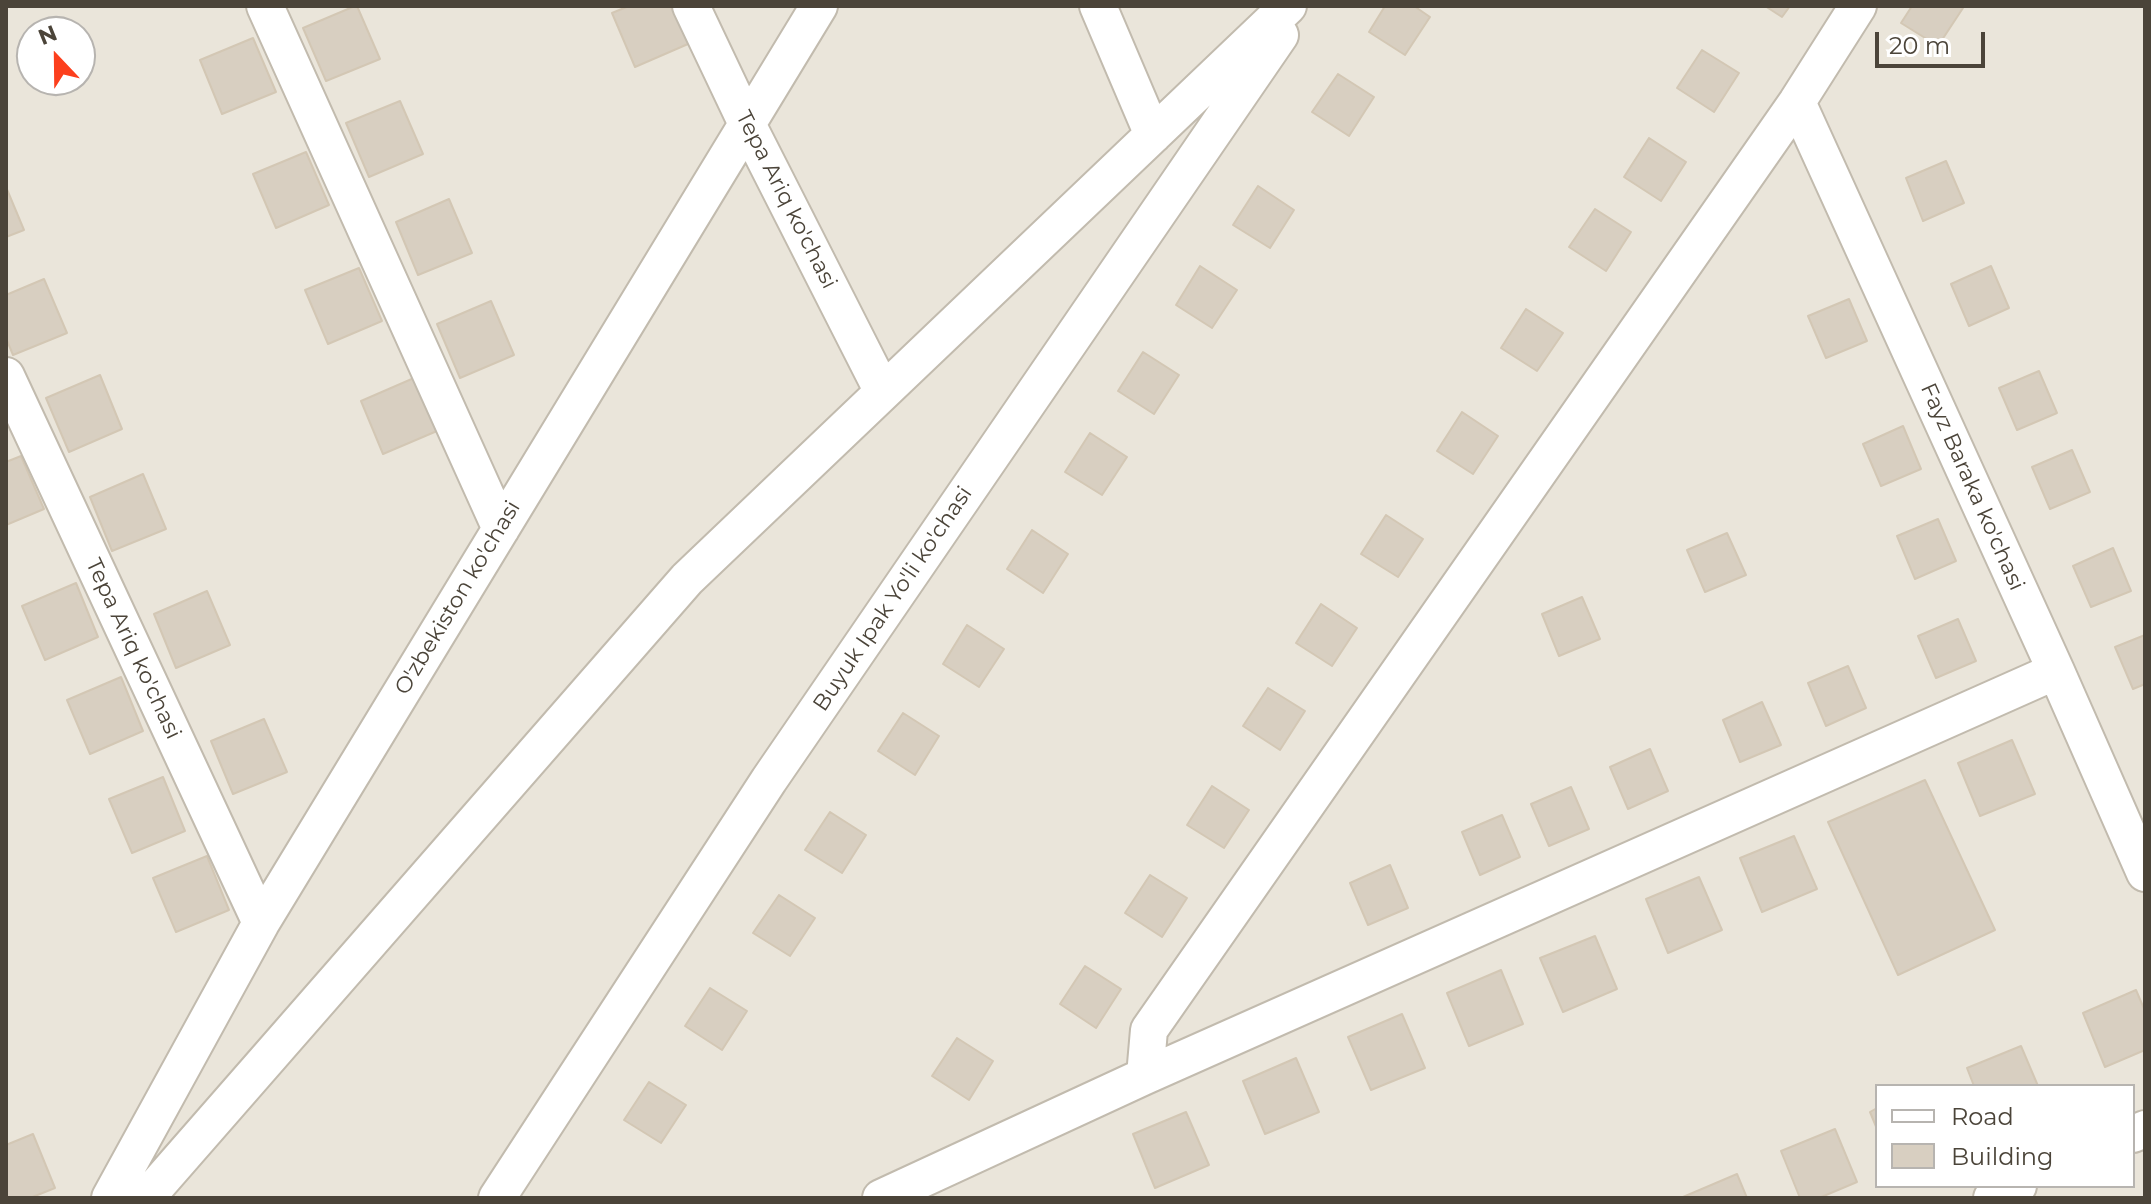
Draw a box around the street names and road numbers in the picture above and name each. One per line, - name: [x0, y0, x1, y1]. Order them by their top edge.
- street label: Tepa Ariq ko'chasi: [730, 107, 842, 293]
- street label: Fayz Baraka ko'chasi: [1914, 379, 2030, 595]
- street label: Buyuk Ipak Yo'li ko'chasi: [808, 482, 978, 716]
- street label: O'zbekiston ko'chasi: [390, 496, 526, 700]
- street label: Tepa Ariq ko'chasi: [80, 554, 186, 744]

